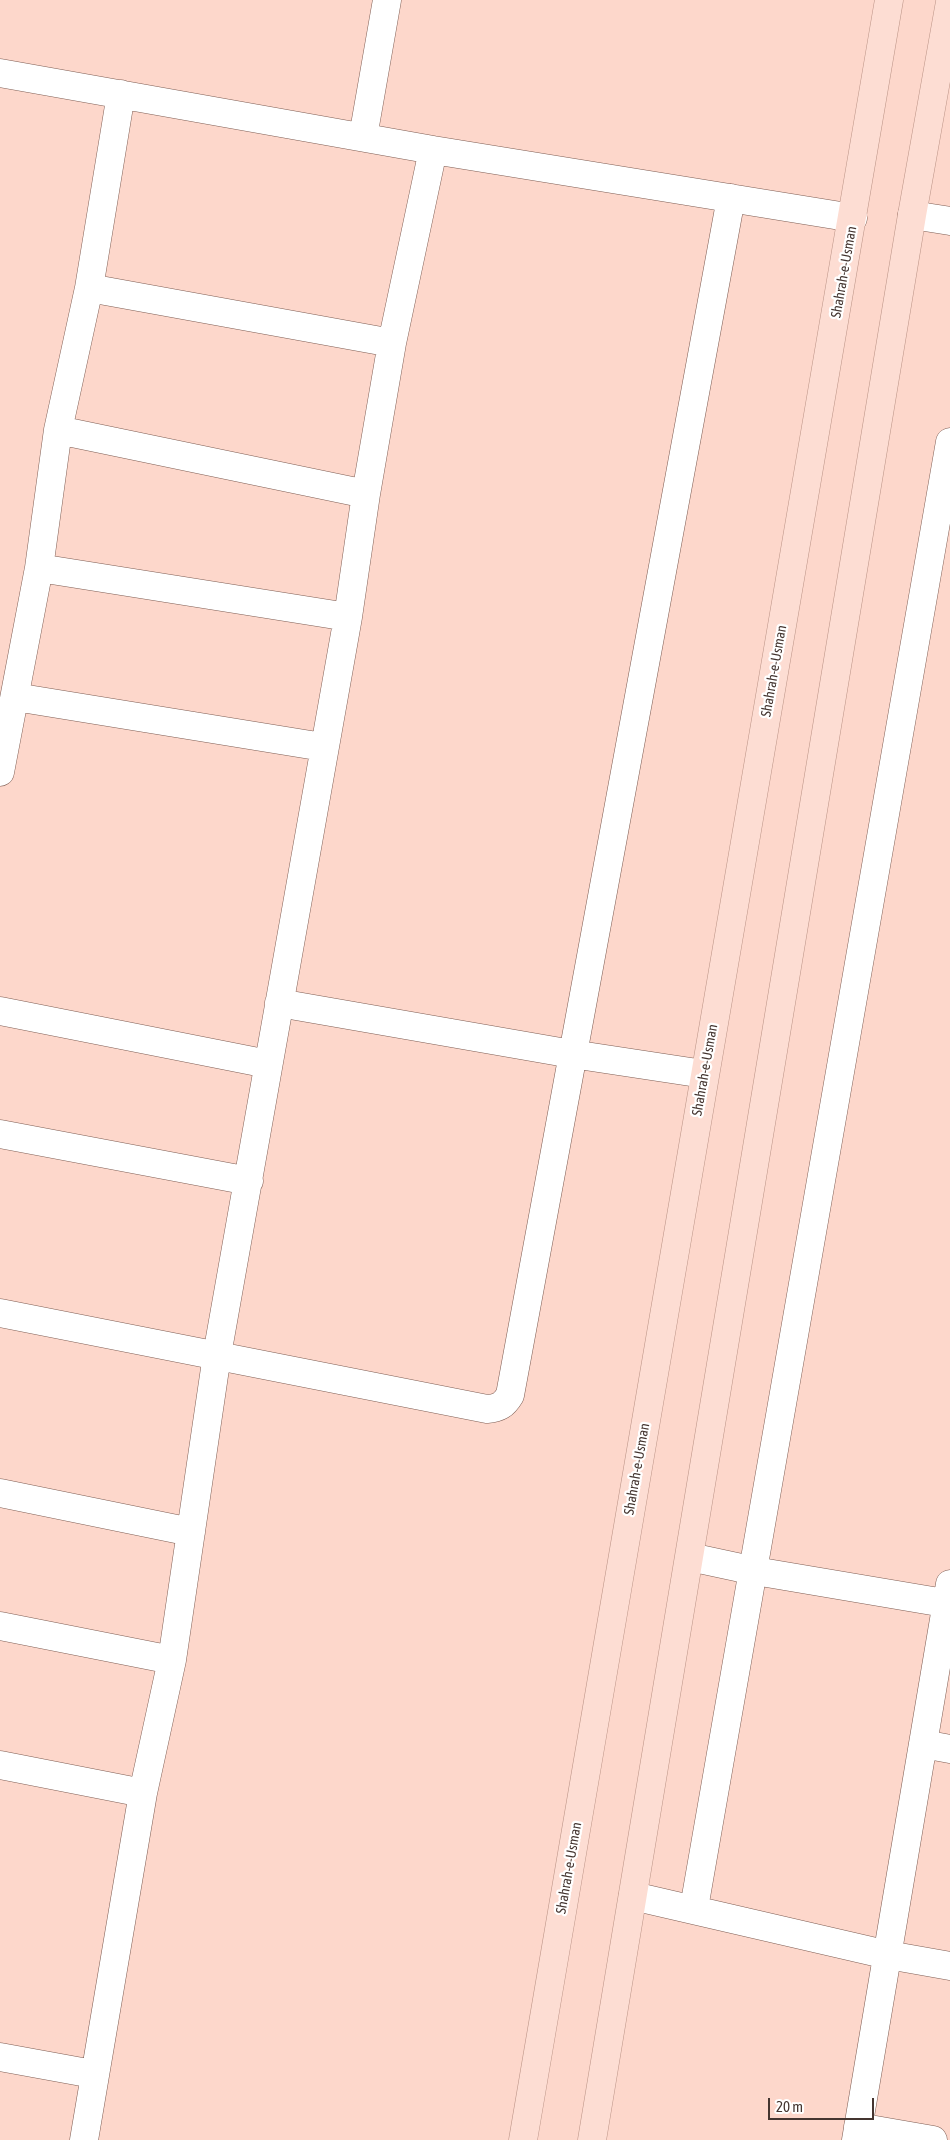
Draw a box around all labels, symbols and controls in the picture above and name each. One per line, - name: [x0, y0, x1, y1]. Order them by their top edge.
- street label: Shahrah-e-Usman: [828, 225, 860, 319]
- street label: Shahrah-e-Usman: [758, 624, 790, 718]
- street label: Shahrah-e-Usman: [689, 1023, 721, 1117]
- street label: Shahrah-e-Usman: [621, 1422, 653, 1516]
- street label: Shahrah-e-Usman: [553, 1821, 585, 1915]
- scale bar: [770, 2088, 876, 2120]
- text: 20 m: [776, 2098, 803, 2115]

